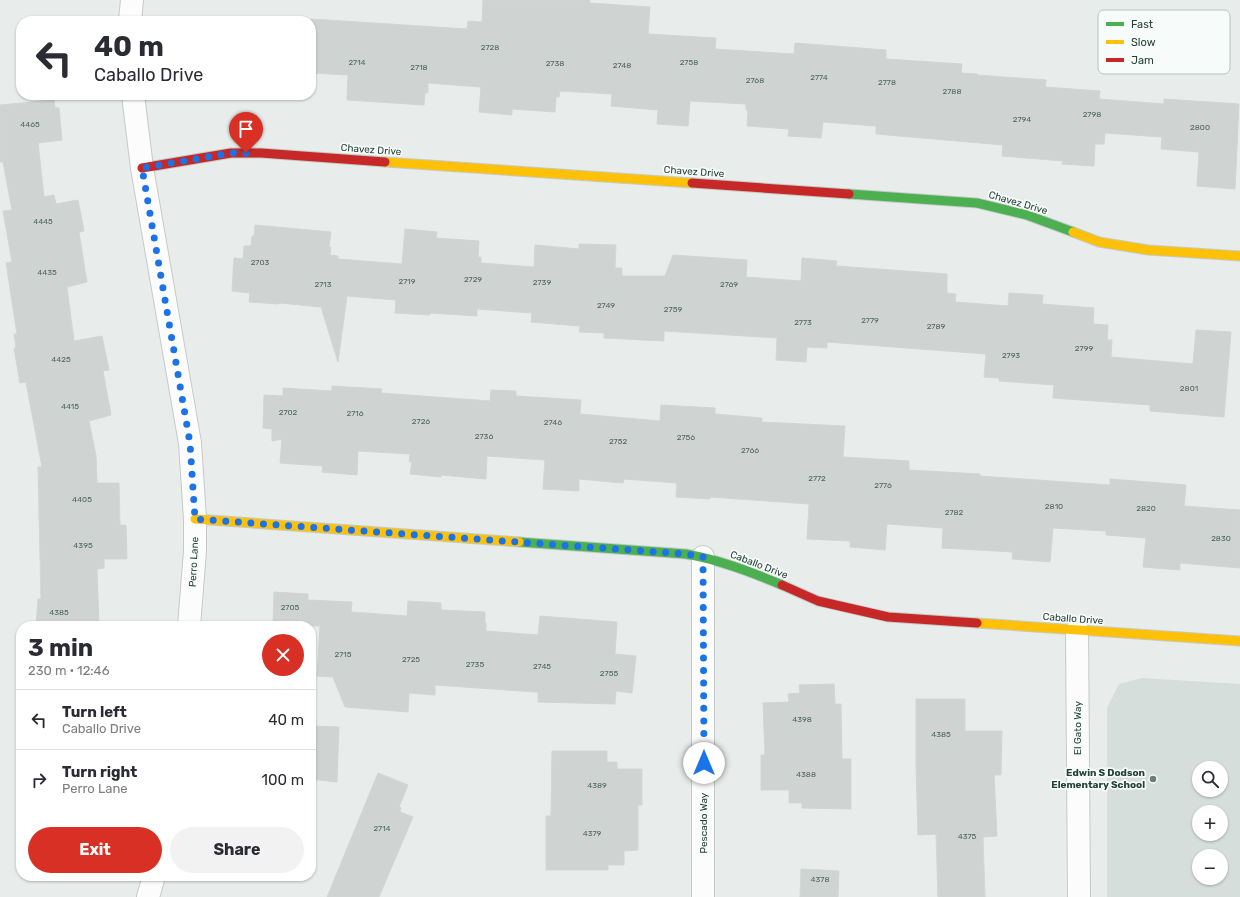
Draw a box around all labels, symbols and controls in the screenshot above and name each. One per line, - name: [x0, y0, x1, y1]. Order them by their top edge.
- legend: [1098, 10, 1230, 74]
- text: Fast: [1131, 18, 1154, 31]
- text: 40 m: [94, 30, 164, 63]
- icon: left: [28, 32, 80, 84]
- text: Slow: [1131, 36, 1156, 49]
- house number: 2728: [481, 43, 499, 52]
- text: Jam: [1131, 54, 1154, 67]
- house number: 2714: [348, 58, 366, 67]
- house number: 2758: [680, 58, 698, 67]
- house number: 2738: [546, 59, 564, 68]
- house number: 2748: [613, 61, 631, 70]
- house number: 2718: [410, 63, 428, 72]
- text: Caballo Drive: [94, 64, 203, 86]
- house number: 2774: [810, 73, 828, 82]
- house number: 2768: [746, 76, 764, 85]
- house number: 2778: [878, 78, 896, 87]
- house number: 2788: [943, 87, 961, 96]
- house number: 2798: [1083, 110, 1101, 119]
- pin: [229, 112, 263, 153]
- house number: 2794: [1013, 115, 1031, 124]
- icon: arrive: [235, 118, 257, 140]
- house number: 4465: [20, 120, 40, 129]
- house number: 2800: [1190, 123, 1210, 132]
- street label: Chavez Drive: [340, 142, 402, 158]
- street label: Chavez Drive: [663, 164, 725, 180]
- street label: Chavez Drive: [987, 189, 1049, 217]
- house number: 4445: [33, 217, 53, 226]
- house number: 2703: [251, 258, 270, 267]
- house number: 4435: [37, 268, 57, 277]
- house number: 2729: [464, 275, 482, 284]
- house number: 2719: [399, 277, 416, 286]
- house number: 2739: [533, 278, 551, 287]
- house number: 2713: [314, 280, 332, 289]
- house number: 2769: [720, 280, 738, 289]
- house number: 2749: [597, 301, 615, 310]
- house number: 2759: [664, 305, 682, 314]
- house number: 2779: [861, 316, 879, 325]
- house number: 2773: [794, 318, 812, 327]
- house number: 2789: [927, 322, 946, 331]
- house number: 2799: [1075, 344, 1093, 353]
- house number: 2793: [1002, 351, 1020, 360]
- house number: 4425: [51, 355, 71, 364]
- house number: 2801: [1180, 384, 1198, 393]
- house number: 4415: [61, 402, 79, 411]
- house number: 2702: [279, 408, 298, 417]
- house number: 2716: [346, 409, 364, 418]
- house number: 2726: [412, 417, 430, 426]
- house number: 2746: [544, 418, 562, 427]
- house number: 2736: [475, 432, 493, 441]
- house number: 2756: [677, 433, 695, 442]
- house number: 2752: [609, 437, 627, 446]
- house number: 2766: [741, 446, 759, 455]
- house number: 2772: [808, 474, 826, 483]
- house number: 2776: [874, 481, 892, 490]
- house number: 4405: [72, 495, 92, 504]
- house number: 2810: [1045, 502, 1063, 511]
- house number: 2820: [1136, 504, 1156, 513]
- house number: 2782: [945, 508, 964, 517]
- house number: 2830: [1211, 534, 1231, 543]
- street label: Perro Lane: [187, 536, 201, 588]
- house number: 4395: [73, 541, 93, 550]
- street label: Caballo Drive: [728, 549, 790, 582]
- house number: 2705: [281, 603, 300, 612]
- house number: 4385: [49, 608, 69, 617]
- street label: Caballo Drive: [1042, 611, 1104, 627]
- text: 3 min: [28, 634, 93, 662]
- button: close: [262, 634, 304, 676]
- house number: 2715: [335, 650, 352, 659]
- house number: 2725: [402, 655, 420, 664]
- house number: 2735: [466, 660, 484, 669]
- house number: 2745: [533, 662, 551, 671]
- text: 230 m · 12:46: [28, 663, 110, 678]
- house number: 2755: [600, 669, 618, 678]
- street label: El Gato Way: [1072, 701, 1084, 755]
- text: Turn left: [62, 703, 127, 721]
- icon: left: [28, 709, 50, 731]
- text: 40 m: [268, 711, 304, 729]
- house number: 4398: [792, 715, 812, 724]
- text: Caballo Drive: [62, 721, 141, 736]
- house number: 4385: [931, 730, 951, 739]
- position arrow: [683, 742, 725, 784]
- map controls: [1192, 761, 1228, 885]
- button: search: [1192, 761, 1228, 797]
- text: Turn right: [62, 763, 137, 781]
- place label: Edwin S Dodson Elementary School: [1051, 767, 1145, 791]
- icon: right: [28, 769, 50, 791]
- house number: 4388: [796, 770, 816, 779]
- text: 100 m: [262, 771, 304, 789]
- marker: Edwin S Dodson Elementary School: [1148, 774, 1158, 784]
- text: Perro Lane: [62, 781, 128, 796]
- house number: 4389: [587, 781, 607, 790]
- street label: Pescado Way: [698, 792, 710, 853]
- button: +: [1192, 805, 1228, 841]
- house number: 2714: [373, 824, 391, 833]
- button: Exit: [28, 827, 162, 873]
- button: Share: [170, 827, 304, 873]
- house number: 4379: [583, 829, 602, 838]
- house number: 4375: [958, 832, 977, 841]
- button: −: [1192, 849, 1228, 885]
- house number: 4378: [811, 875, 829, 884]

